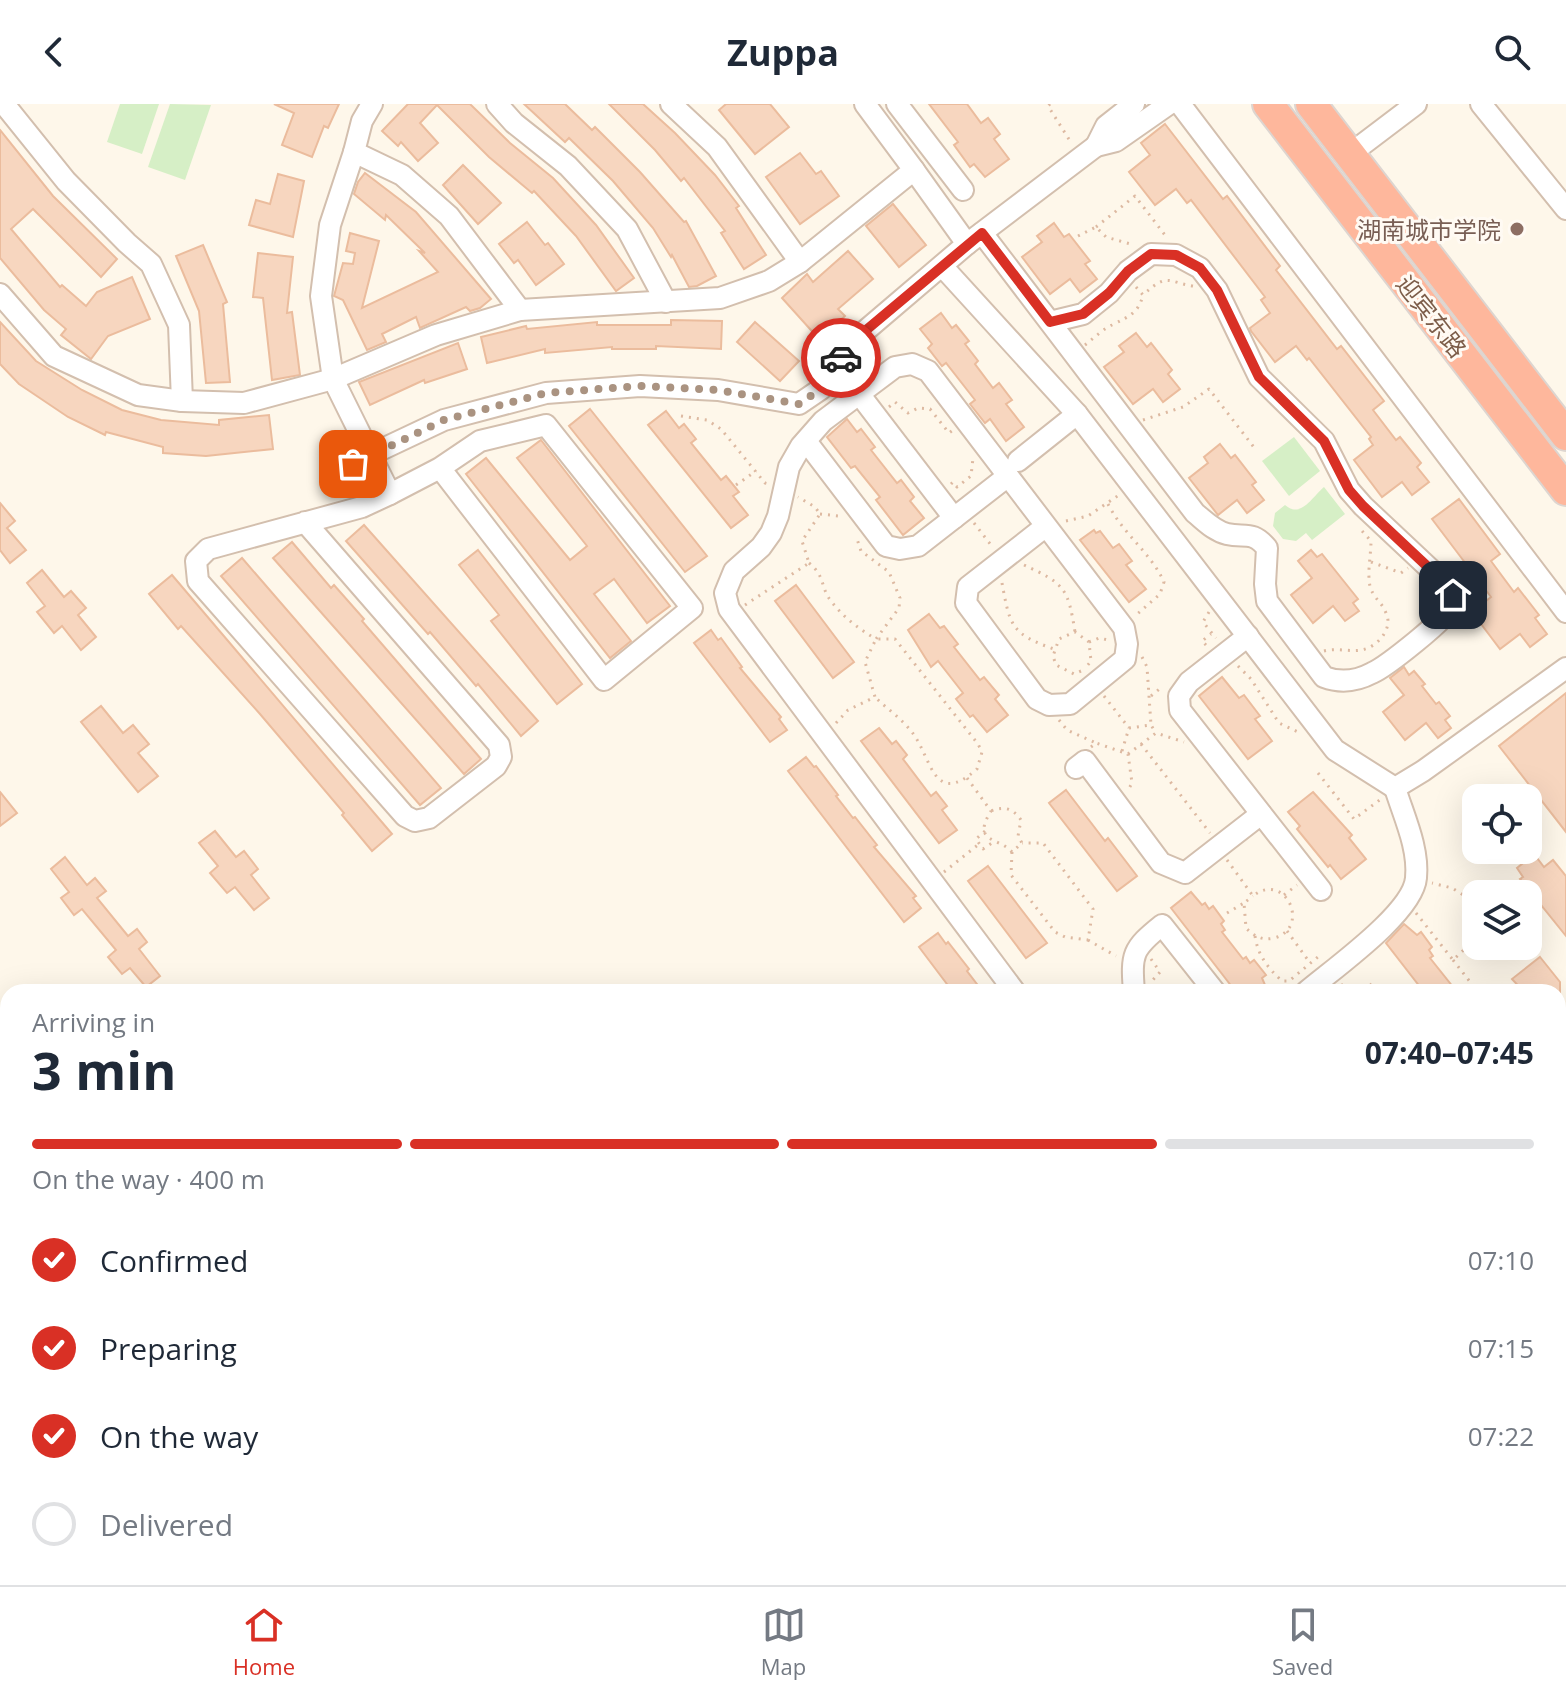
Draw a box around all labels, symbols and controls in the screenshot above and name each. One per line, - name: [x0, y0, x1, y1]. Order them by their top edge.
- text: Zuppa: [727, 28, 839, 77]
- icon: back: [32, 30, 76, 74]
- icon: search: [1490, 30, 1534, 74]
- place label: 湖南城市学院: [1357, 213, 1501, 246]
- marker: 湖南城市学院: [1508, 220, 1526, 238]
- street label: 迎宾东路: [1389, 268, 1475, 364]
- courier: [801, 318, 881, 398]
- icon: car: [819, 336, 863, 380]
- pin: [319, 430, 387, 498]
- icon: bag: [331, 442, 375, 486]
- pin: [1419, 561, 1487, 629]
- icon: home: [1431, 573, 1475, 617]
- map controls: [1462, 784, 1542, 960]
- button: locate: [1462, 784, 1542, 864]
- button: layers: [1462, 880, 1542, 960]
- text: Arriving in: [32, 1004, 155, 1040]
- text: 07:40–07:45: [1365, 1032, 1534, 1073]
- text: 3 min: [32, 1034, 176, 1105]
- text: On the way · 400 m: [32, 1161, 265, 1197]
- icon: check: [32, 1238, 76, 1282]
- text: Confirmed: [100, 1240, 248, 1281]
- text: 07:10: [1468, 1242, 1534, 1278]
- icon: check: [32, 1326, 76, 1370]
- text: Preparing: [100, 1328, 237, 1369]
- text: 07:15: [1468, 1330, 1534, 1366]
- icon: check: [32, 1414, 76, 1458]
- text: On the way: [100, 1416, 258, 1457]
- text: 07:22: [1468, 1418, 1534, 1454]
- text: Delivered: [100, 1504, 233, 1545]
- tab: Home: [233, 1603, 295, 1681]
- tab: Map: [761, 1603, 806, 1681]
- tab: Saved: [1272, 1603, 1333, 1681]

